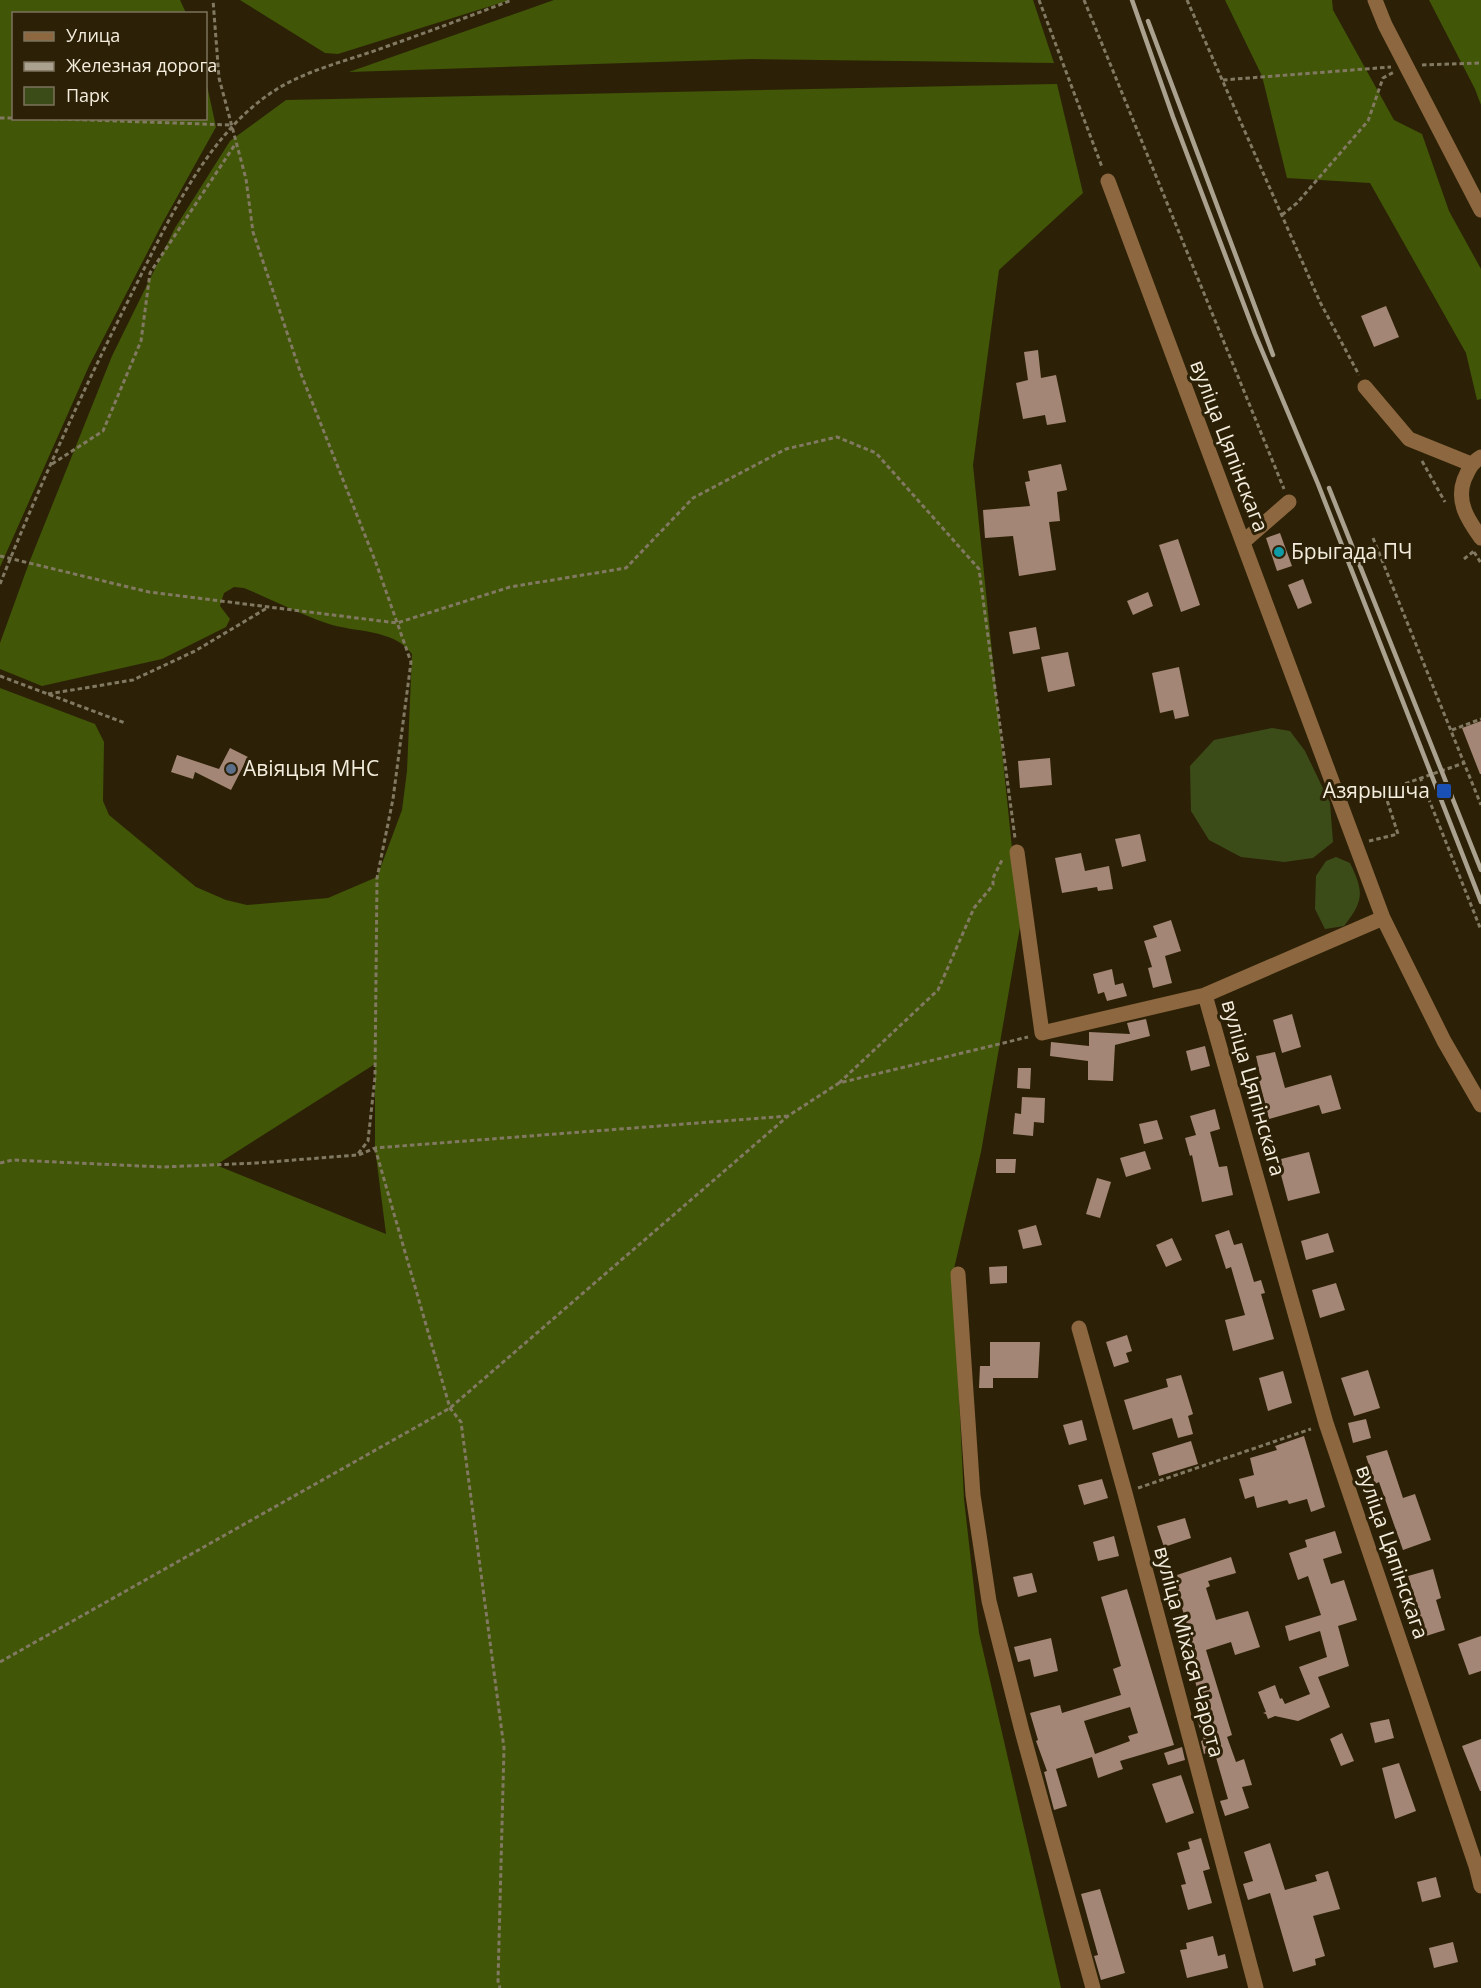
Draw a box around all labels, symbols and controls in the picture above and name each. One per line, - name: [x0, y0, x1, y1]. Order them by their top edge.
- legend: [12, 12, 207, 120]
- text: Улица: [66, 23, 120, 47]
- text: Железная дорога: [66, 53, 217, 77]
- text: Парк: [66, 83, 110, 107]
- street label: вуліца Цяпінскага: [1184, 356, 1276, 536]
- place label: Брыгада ПЧ: [1291, 537, 1413, 565]
- marker: Брыгада ПЧ: [1272, 545, 1286, 559]
- place label: Авіяцыя МНС: [243, 754, 379, 782]
- marker: Авіяцыя МНС: [224, 762, 238, 776]
- place label: Азярышча: [1323, 776, 1430, 804]
- marker: Азярышча: [1435, 782, 1453, 800]
- street label: вуліца Цяпінскага: [1215, 996, 1293, 1179]
- street label: вуліца Цяпінскага: [1350, 1461, 1436, 1642]
- street label: вуліца Міхася Чарота: [1148, 1543, 1232, 1760]

